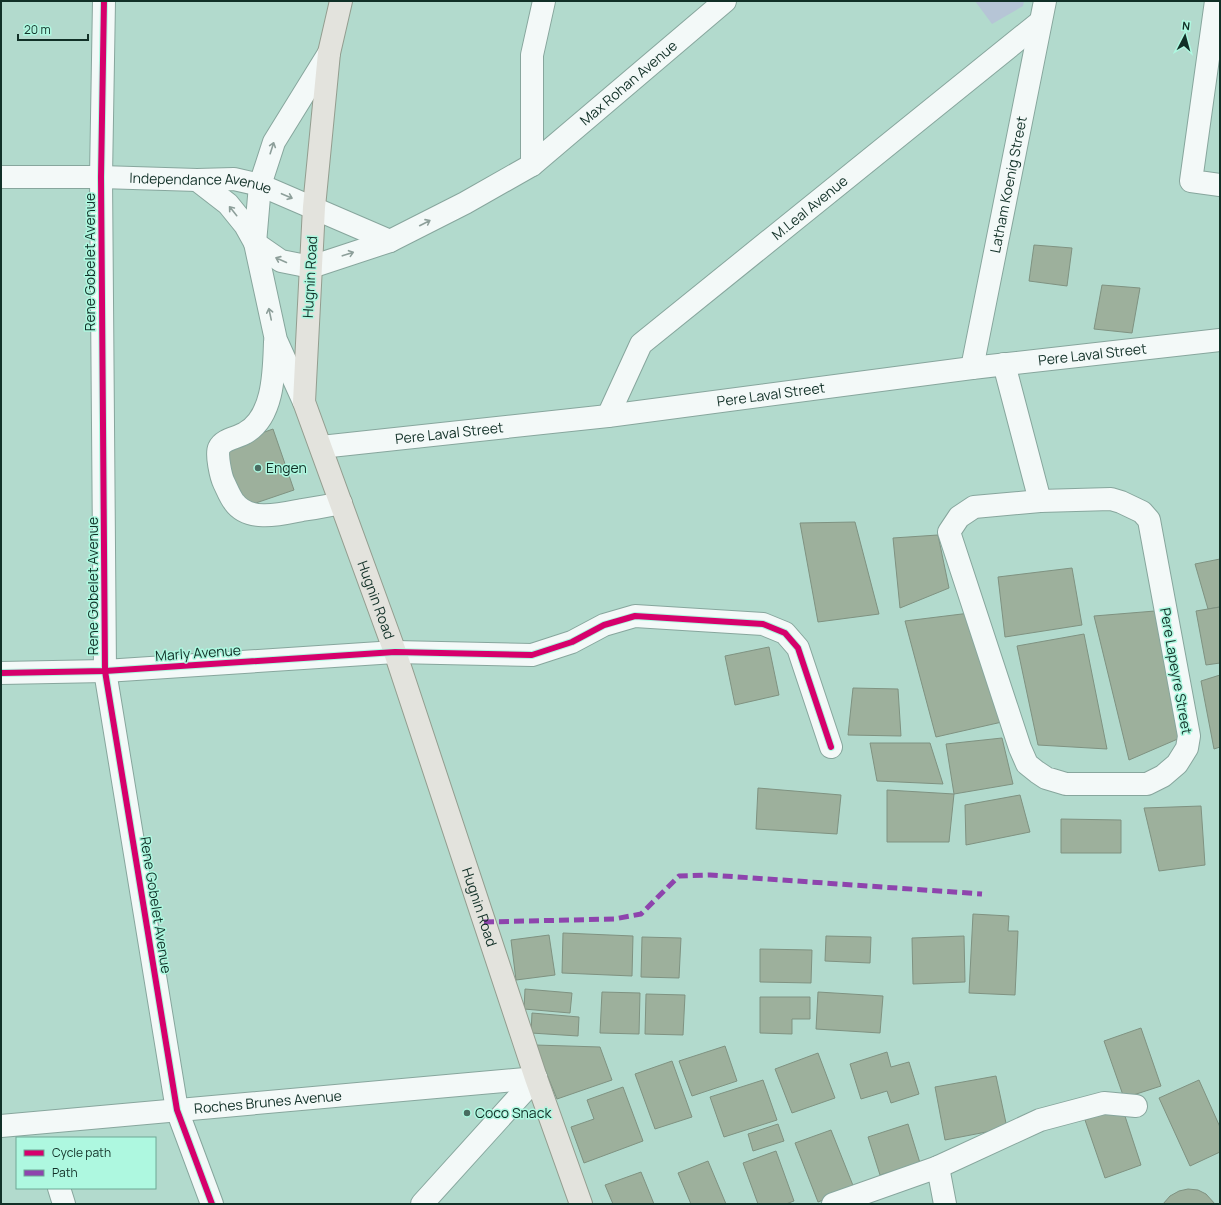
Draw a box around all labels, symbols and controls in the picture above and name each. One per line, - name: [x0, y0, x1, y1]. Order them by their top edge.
- scale bar: [18, 16, 88, 42]
- north arrow: [1165, 16, 1205, 56]
- text: N: [1181, 18, 1191, 33]
- text: 20 m: [24, 21, 51, 38]
- street label: Max Rohan Avenue: [576, 36, 681, 129]
- street label: Latham Koenig Street: [985, 114, 1031, 255]
- one-way arrow: [269, 141, 276, 154]
- street label: Independance Avenue: [129, 168, 275, 198]
- street label: M.Leal Avenue: [767, 171, 851, 244]
- street label: Rene Gobelet Avenue: [80, 193, 99, 331]
- one-way arrow: [280, 193, 292, 200]
- one-way arrow: [229, 205, 238, 216]
- one-way arrow: [418, 219, 430, 226]
- street label: Hugnin Road: [298, 235, 321, 318]
- one-way arrow: [342, 250, 354, 258]
- one-way arrow: [275, 256, 287, 263]
- one-way arrow: [266, 308, 274, 321]
- street label: Pere Laval Street: [1037, 338, 1148, 369]
- street label: Pere Laval Street: [716, 377, 826, 411]
- street label: Pere Laval Street: [394, 417, 505, 448]
- place label: Engen: [266, 458, 307, 477]
- marker: Engen: [253, 463, 263, 473]
- street label: Rene Gobelet Avenue: [83, 517, 102, 655]
- street label: Hugnin Road: [354, 558, 399, 642]
- street label: Pere Lapeyre Street: [1156, 606, 1197, 736]
- street label: Marly Avenue: [154, 640, 242, 665]
- street label: Rene Gobelet Avenue: [136, 835, 177, 975]
- street label: Hugnin Road: [458, 865, 502, 949]
- street label: Roches Brunes Avenue: [193, 1085, 343, 1118]
- place label: Coco Snack: [475, 1103, 552, 1122]
- marker: Coco Snack: [462, 1108, 472, 1118]
- legend: [16, 1137, 156, 1189]
- text: Cycle path: [52, 1144, 111, 1161]
- text: Path: [52, 1164, 78, 1181]

